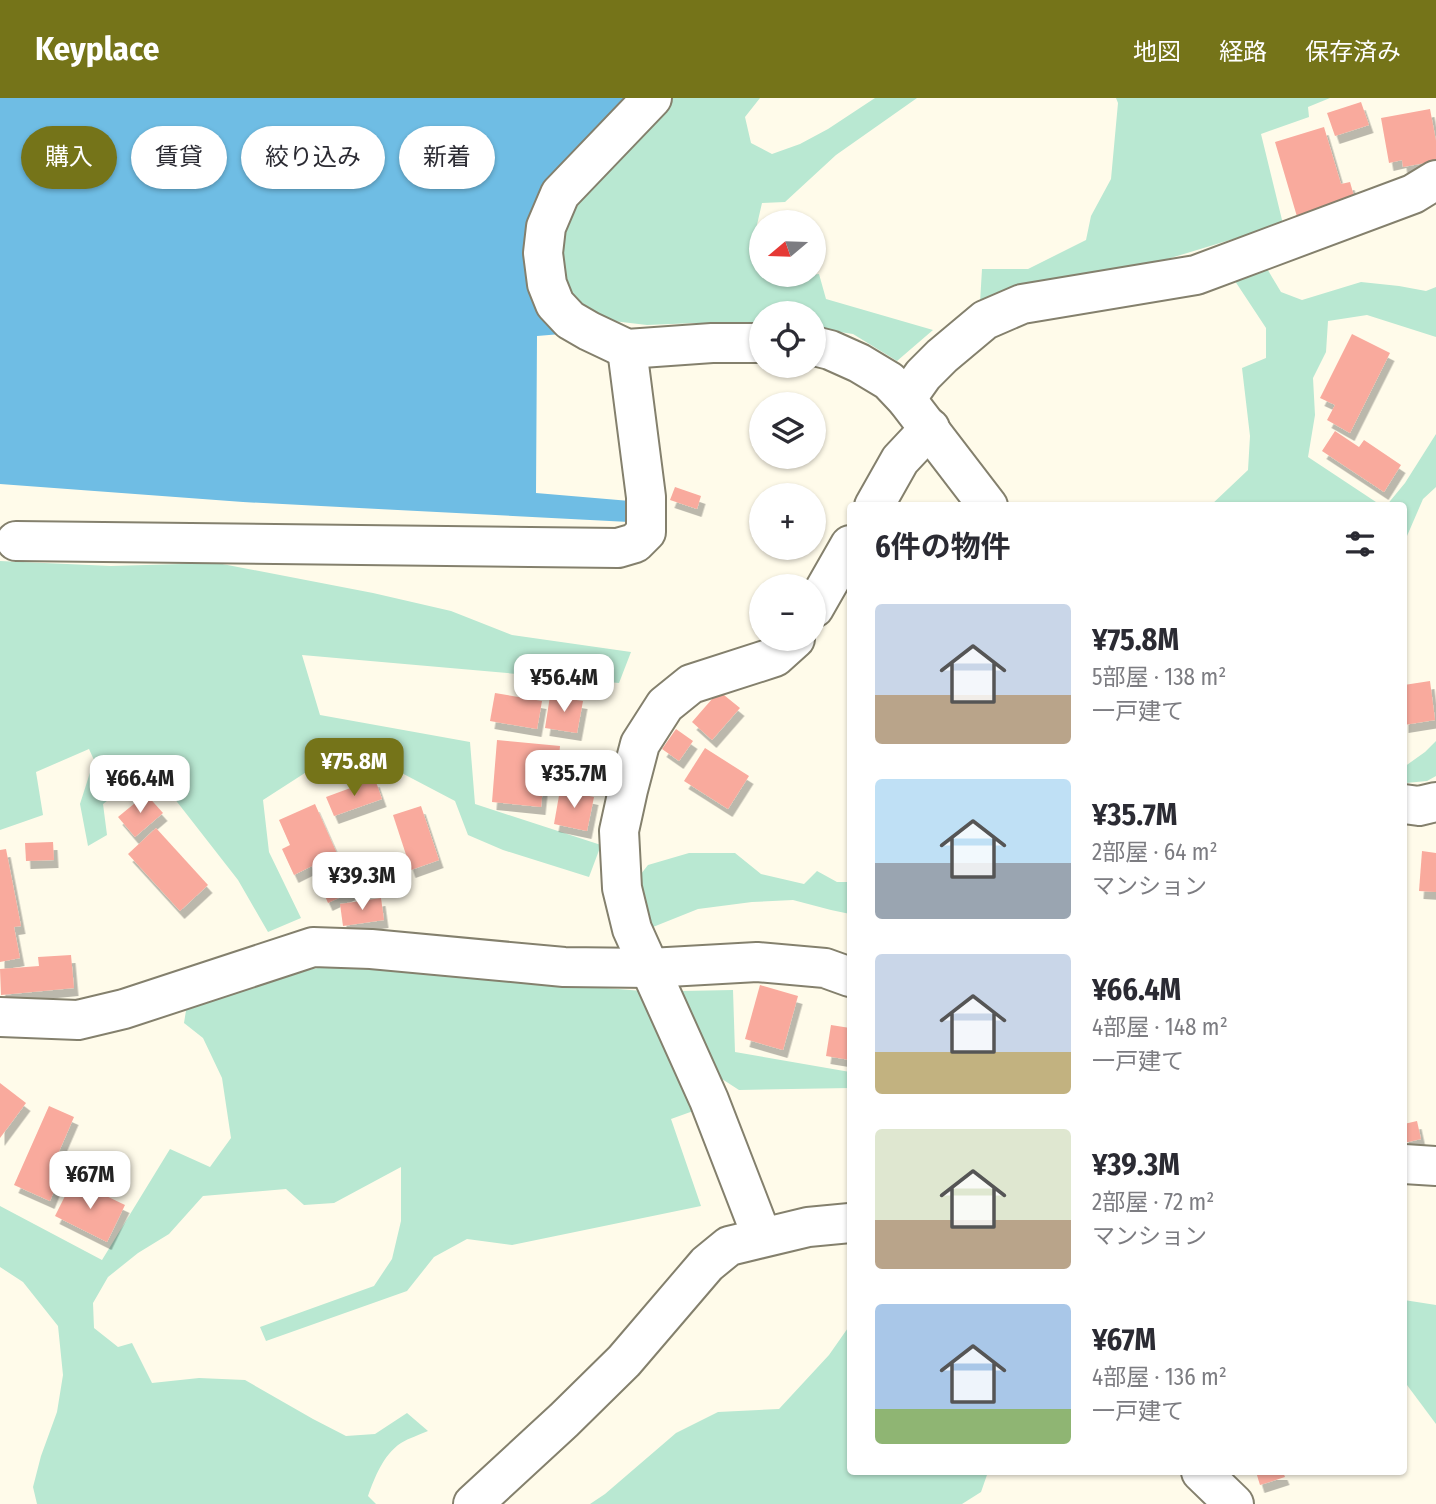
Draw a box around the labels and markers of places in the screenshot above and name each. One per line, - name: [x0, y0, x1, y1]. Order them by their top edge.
- pin: ¥56.4M: [507, 654, 621, 714]
- pin: ¥75.8M: [297, 738, 411, 798]
- pin: ¥35.7M: [517, 750, 631, 810]
- pin: ¥66.4M: [83, 756, 197, 815]
- pin: ¥39.3M: [305, 852, 419, 912]
- pin: ¥67M: [49, 1152, 131, 1211]

